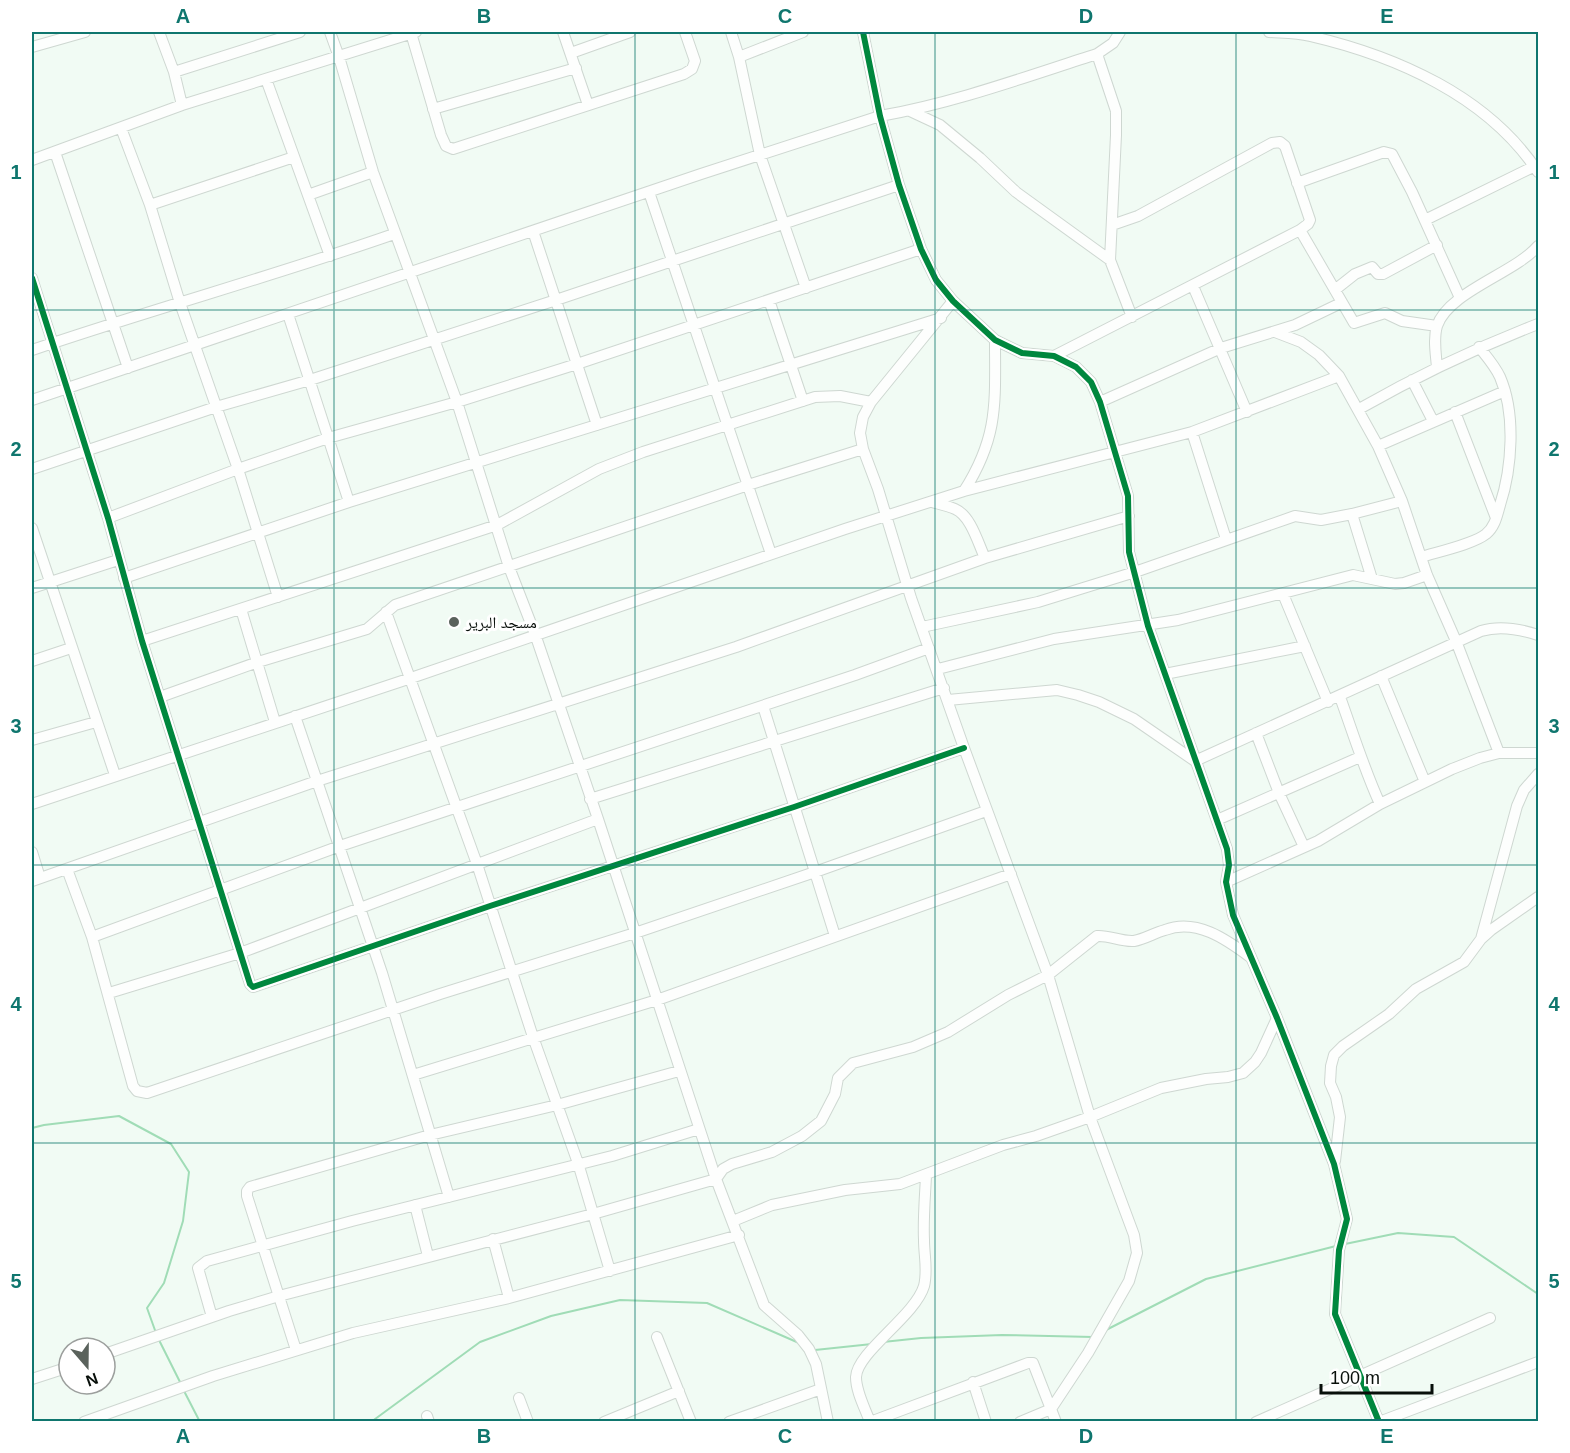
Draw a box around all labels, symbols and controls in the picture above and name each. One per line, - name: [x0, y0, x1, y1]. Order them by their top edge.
- text: A: [176, 5, 190, 27]
- text: B: [477, 5, 491, 27]
- text: C: [778, 5, 792, 27]
- text: D: [1079, 5, 1093, 27]
- text: E: [1380, 5, 1394, 27]
- text: 1: [10, 161, 22, 183]
- text: 1: [1548, 161, 1560, 183]
- text: 2: [10, 438, 22, 460]
- text: 2: [1548, 438, 1560, 460]
- place label: مسجد البرير: [465, 614, 537, 632]
- marker: مسجد البرير: [447, 615, 461, 629]
- text: 3: [10, 715, 22, 737]
- text: 3: [1548, 715, 1560, 737]
- text: 4: [10, 993, 22, 1015]
- text: 4: [1548, 993, 1560, 1015]
- text: 5: [10, 1270, 22, 1292]
- text: 5: [1548, 1270, 1560, 1292]
- north arrow: [57, 1336, 117, 1396]
- scale bar: [1321, 1357, 1432, 1395]
- text: 100 m: [1330, 1368, 1380, 1388]
- text: N: [84, 1370, 100, 1390]
- text: A: [176, 1425, 190, 1447]
- text: B: [477, 1425, 491, 1447]
- text: C: [778, 1425, 792, 1447]
- text: D: [1079, 1425, 1093, 1447]
- text: E: [1380, 1425, 1394, 1447]

